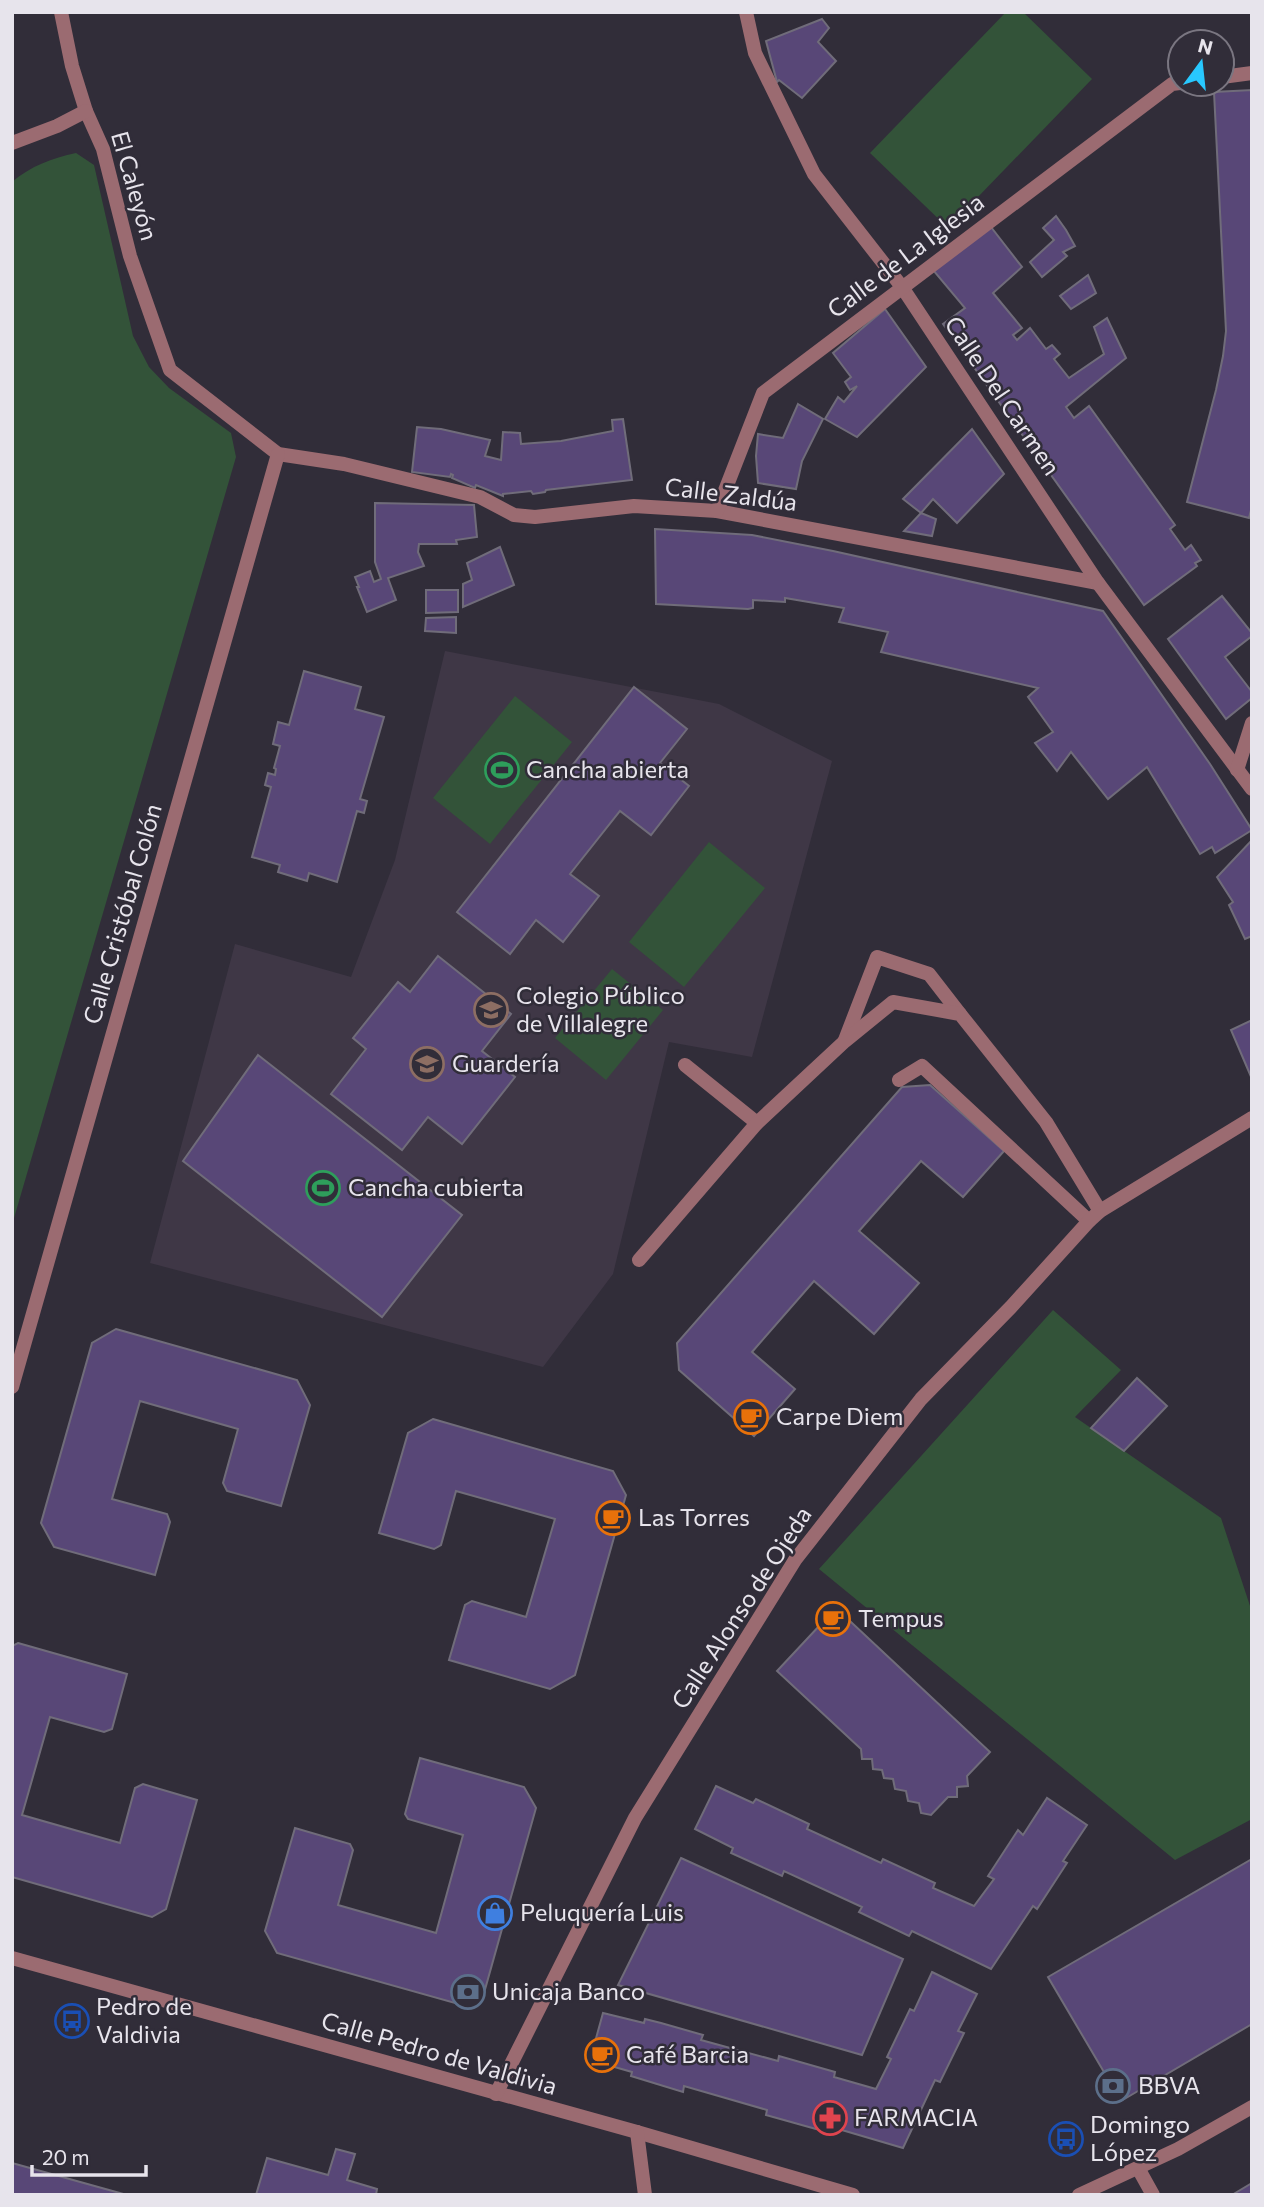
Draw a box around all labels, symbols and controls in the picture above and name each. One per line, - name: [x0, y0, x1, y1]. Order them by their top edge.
- north arrow: [1166, 28, 1236, 98]
- text: N: [1196, 33, 1215, 59]
- street label: El Caleyón: [106, 128, 165, 244]
- street label: Calle de La Iglesia: [821, 186, 989, 323]
- street label: Calle Del Carmen: [939, 310, 1067, 480]
- street label: Calle Zaldúa: [663, 471, 799, 516]
- sports icon: Cancha abierta: [483, 751, 521, 789]
- place label: Cancha abierta: [526, 754, 689, 783]
- street label: Calle Cristóbal Colón: [76, 800, 167, 1027]
- place label: Colegio Público de Villalegre: [516, 980, 685, 1037]
- school or university icon: Colegio Público de Villalegre: [472, 991, 510, 1029]
- school or university icon: Guardería: [408, 1045, 446, 1083]
- place label: Guardería: [452, 1048, 560, 1077]
- sports icon: Cancha cubierta: [304, 1169, 342, 1207]
- place label: Cancha cubierta: [348, 1172, 524, 1201]
- cafe icon: Carpe Diem: [732, 1398, 770, 1436]
- place label: Carpe Diem: [776, 1401, 903, 1430]
- cafe icon: Las Torres: [594, 1499, 632, 1537]
- street label: Calle Alonso de Ojeda: [665, 1501, 817, 1714]
- place label: Las Torres: [638, 1502, 750, 1531]
- cafe icon: Tempus: [814, 1600, 852, 1638]
- place label: Tempus: [858, 1603, 944, 1632]
- shop icon: Peluquería Luis: [476, 1894, 514, 1932]
- place label: Peluquería Luis: [520, 1897, 684, 1926]
- bank icon: Unicaja Banco: [449, 1973, 487, 2011]
- place label: Unicaja Banco: [492, 1976, 645, 2005]
- place label: Pedro de Valdivia: [96, 1991, 192, 2048]
- bus stop icon: Pedro de Valdivia: [53, 2002, 91, 2040]
- street label: Calle Pedro de Valdivia: [318, 2005, 561, 2100]
- cafe icon: Café Barcia: [583, 2036, 621, 2074]
- place label: Café Barcia: [626, 2039, 749, 2068]
- bank icon: BBVA: [1094, 2067, 1132, 2105]
- place label: BBVA: [1138, 2070, 1200, 2099]
- pharmacy icon: FARMACIA: [811, 2099, 849, 2137]
- place label: FARMACIA: [854, 2102, 978, 2131]
- place label: Domingo López: [1090, 2109, 1190, 2166]
- bus stop icon: Domingo López: [1047, 2120, 1085, 2158]
- scale bar: [32, 2134, 145, 2178]
- text: 20 m: [42, 2144, 90, 2169]

